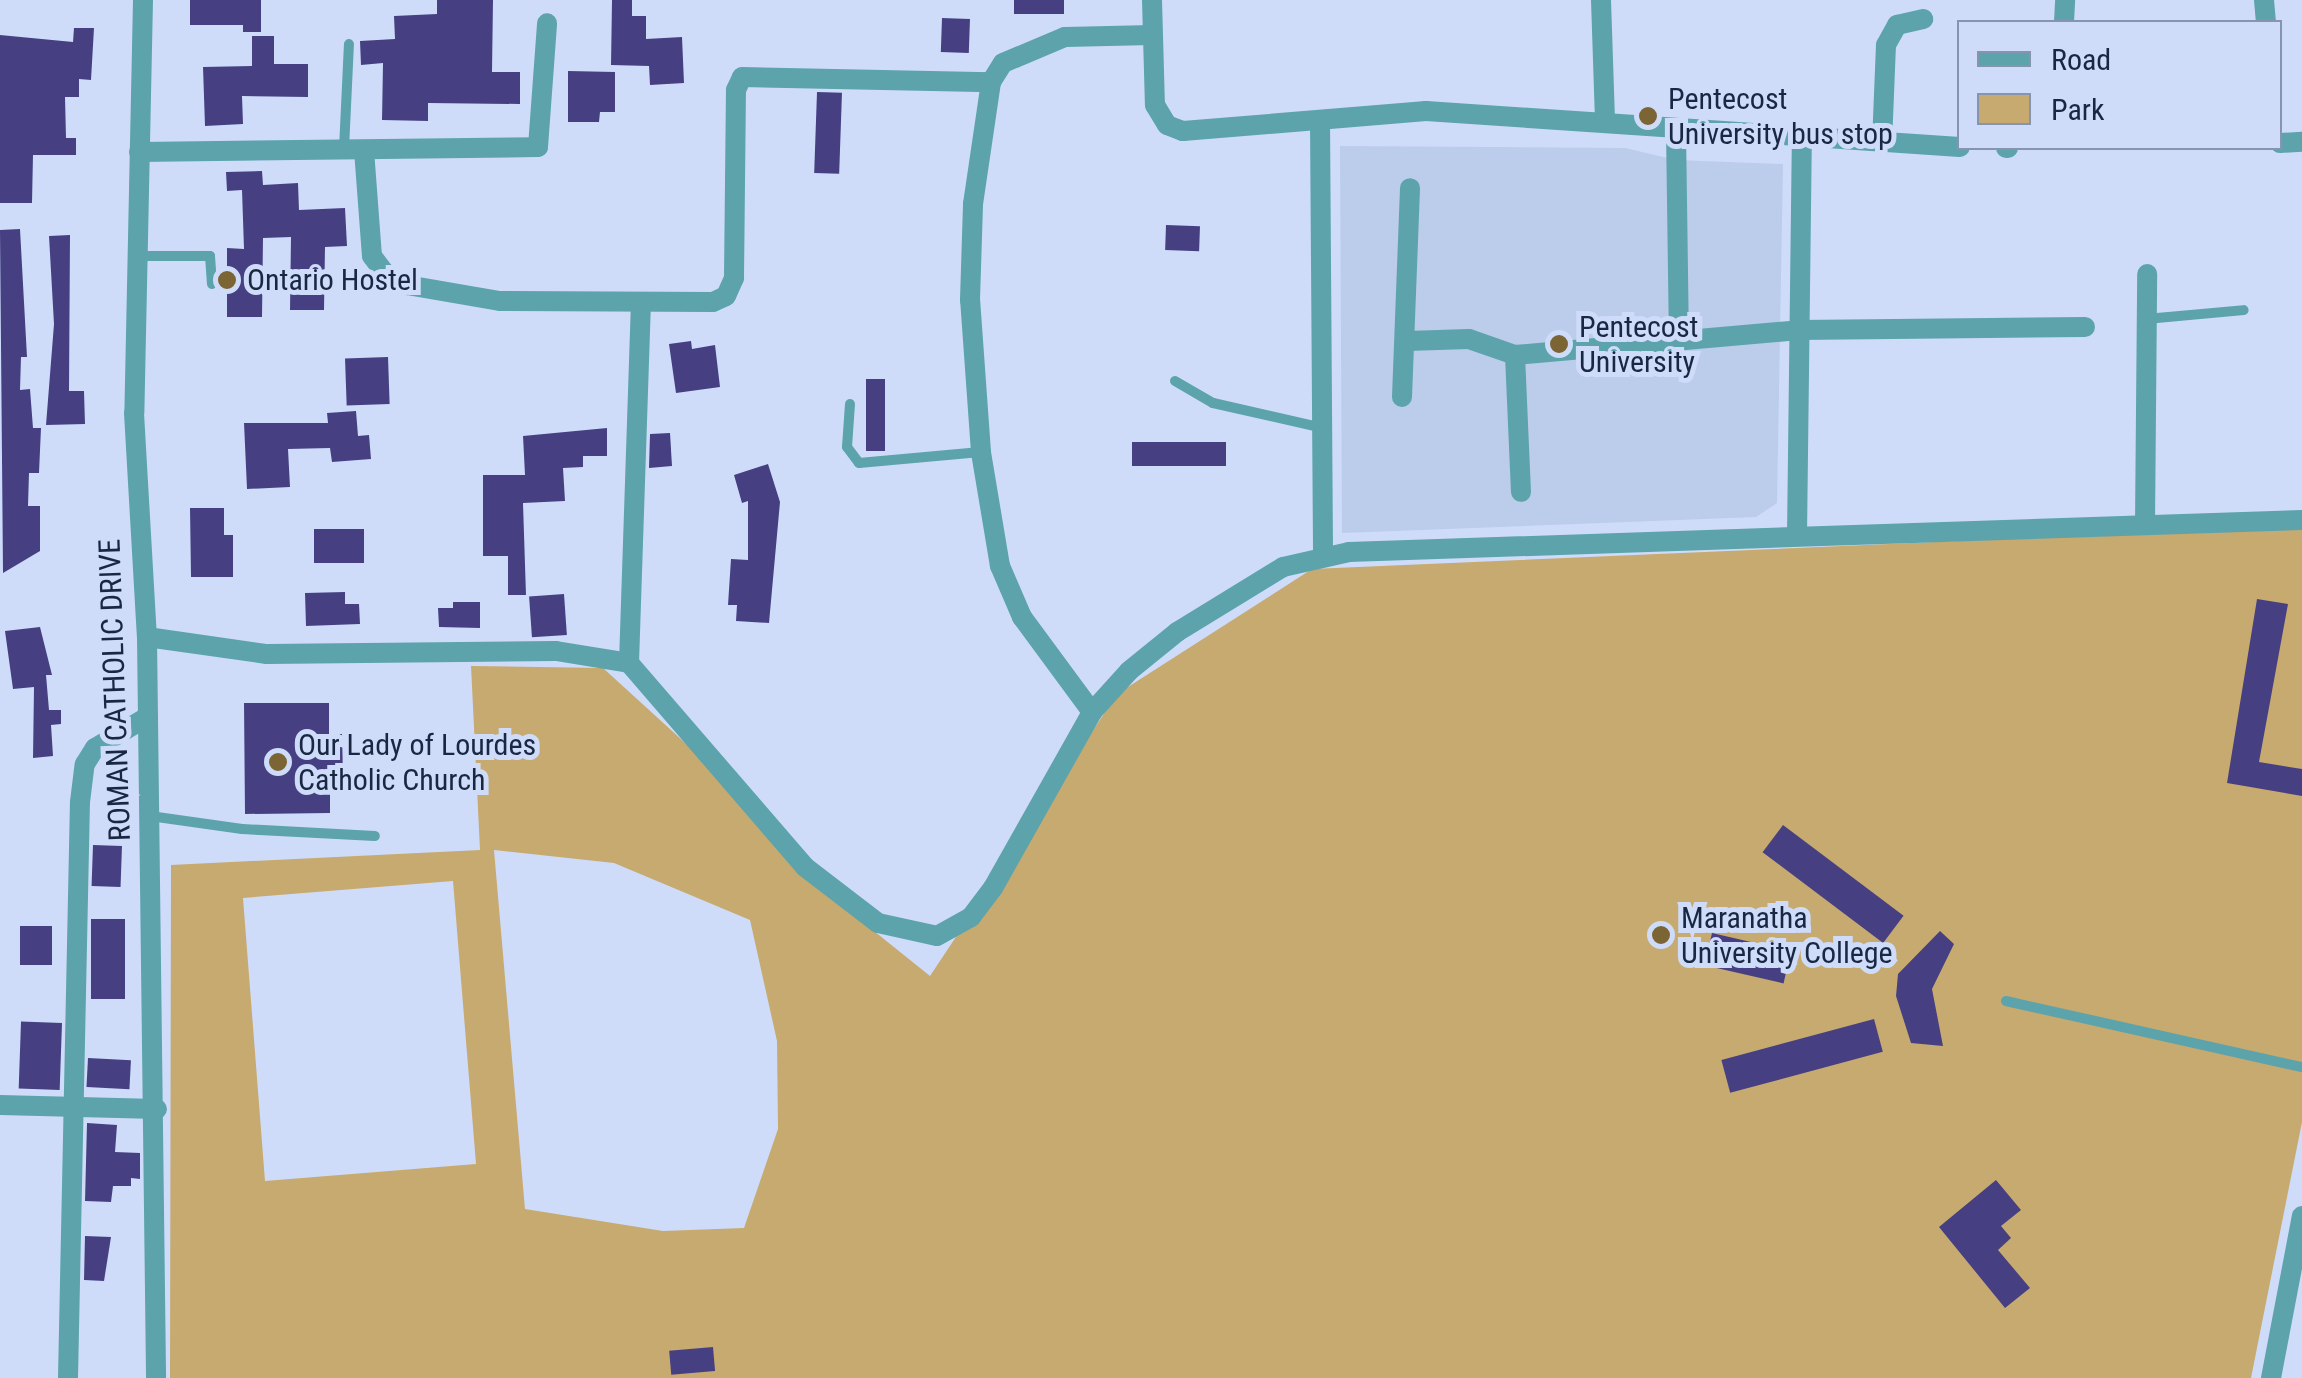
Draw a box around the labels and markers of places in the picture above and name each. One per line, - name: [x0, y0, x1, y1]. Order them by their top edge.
- place label: Pentecost University bus stop: [1668, 81, 1893, 152]
- marker: Pentecost University bus stop: [1637, 105, 1659, 127]
- place label: Ontario Hostel: [247, 262, 418, 298]
- marker: Ontario Hostel: [216, 269, 238, 291]
- place label: Pentecost University: [1579, 309, 1698, 380]
- marker: Pentecost University: [1548, 333, 1570, 355]
- place label: Our Lady of Lourdes Catholic Church: [298, 727, 536, 798]
- marker: Our Lady of Lourdes Catholic Church: [267, 751, 289, 773]
- place label: Maranatha University College: [1681, 900, 1893, 970]
- marker: Maranatha University College: [1650, 924, 1672, 946]

